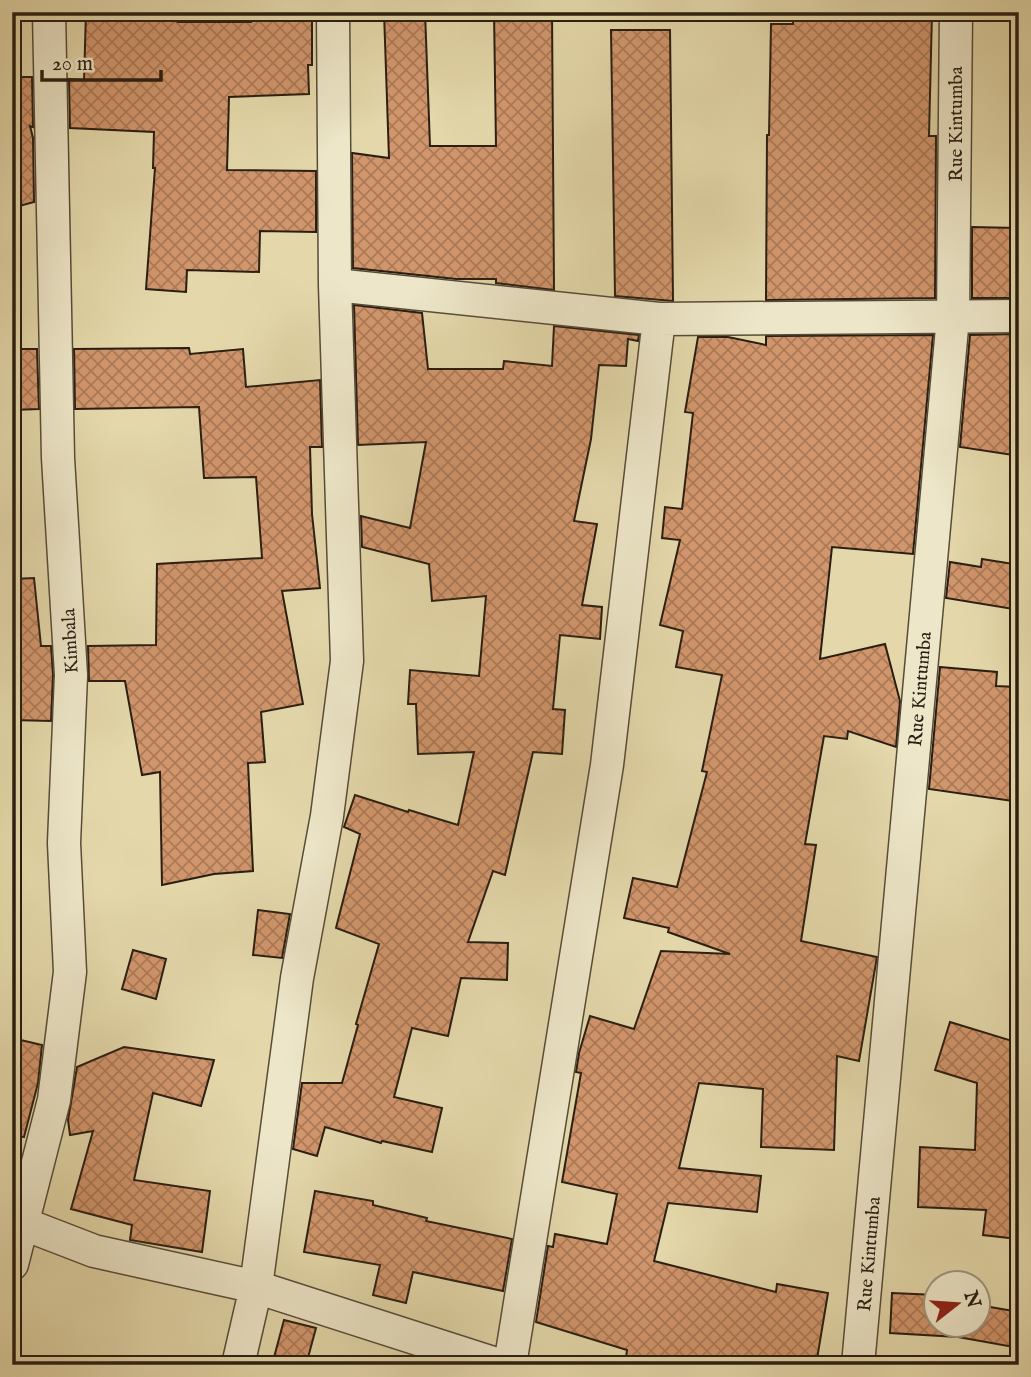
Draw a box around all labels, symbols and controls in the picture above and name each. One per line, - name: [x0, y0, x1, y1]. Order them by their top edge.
- scale bar: [42, 38, 161, 82]
- text: 20 m: [52, 51, 93, 78]
- street label: Rue Kintumba: [945, 66, 969, 182]
- street label: Kimbala: [57, 607, 85, 674]
- street label: Rue Kintumba: [904, 630, 938, 748]
- street label: Rue Kintumba: [853, 1195, 887, 1313]
- north arrow: [922, 1268, 992, 1338]
- text: N: [957, 1287, 985, 1312]

